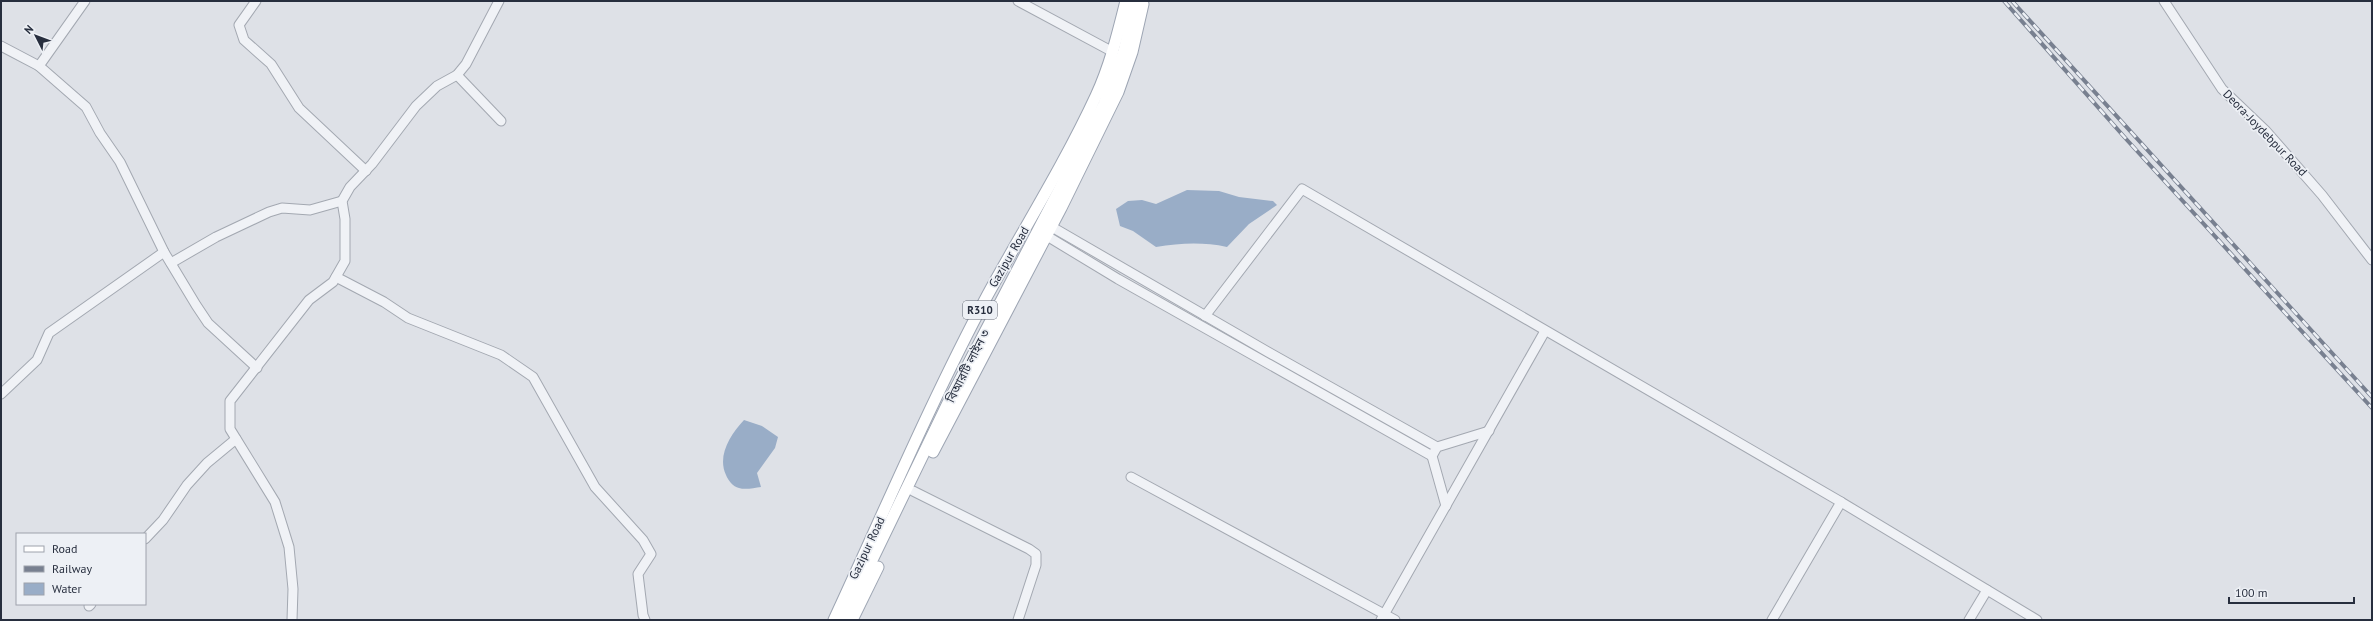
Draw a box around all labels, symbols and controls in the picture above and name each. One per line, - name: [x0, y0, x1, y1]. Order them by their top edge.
- north arrow: [16, 16, 56, 56]
- text: N: [21, 22, 36, 37]
- street label: Deora-Joydebpur Road: [2220, 86, 2311, 179]
- street label: Gazipur Road: [985, 224, 1032, 290]
- road number: R310: [963, 301, 997, 319]
- street label: বিআরটি লাইন ৩: [942, 327, 992, 406]
- street label: Gazipur Road: [845, 514, 888, 582]
- legend: [16, 533, 146, 605]
- text: Road: [52, 541, 77, 556]
- text: Railway: [52, 561, 92, 576]
- scale bar: [2229, 579, 2354, 605]
- text: Water: [52, 581, 82, 596]
- text: 100 m: [2235, 585, 2268, 600]

